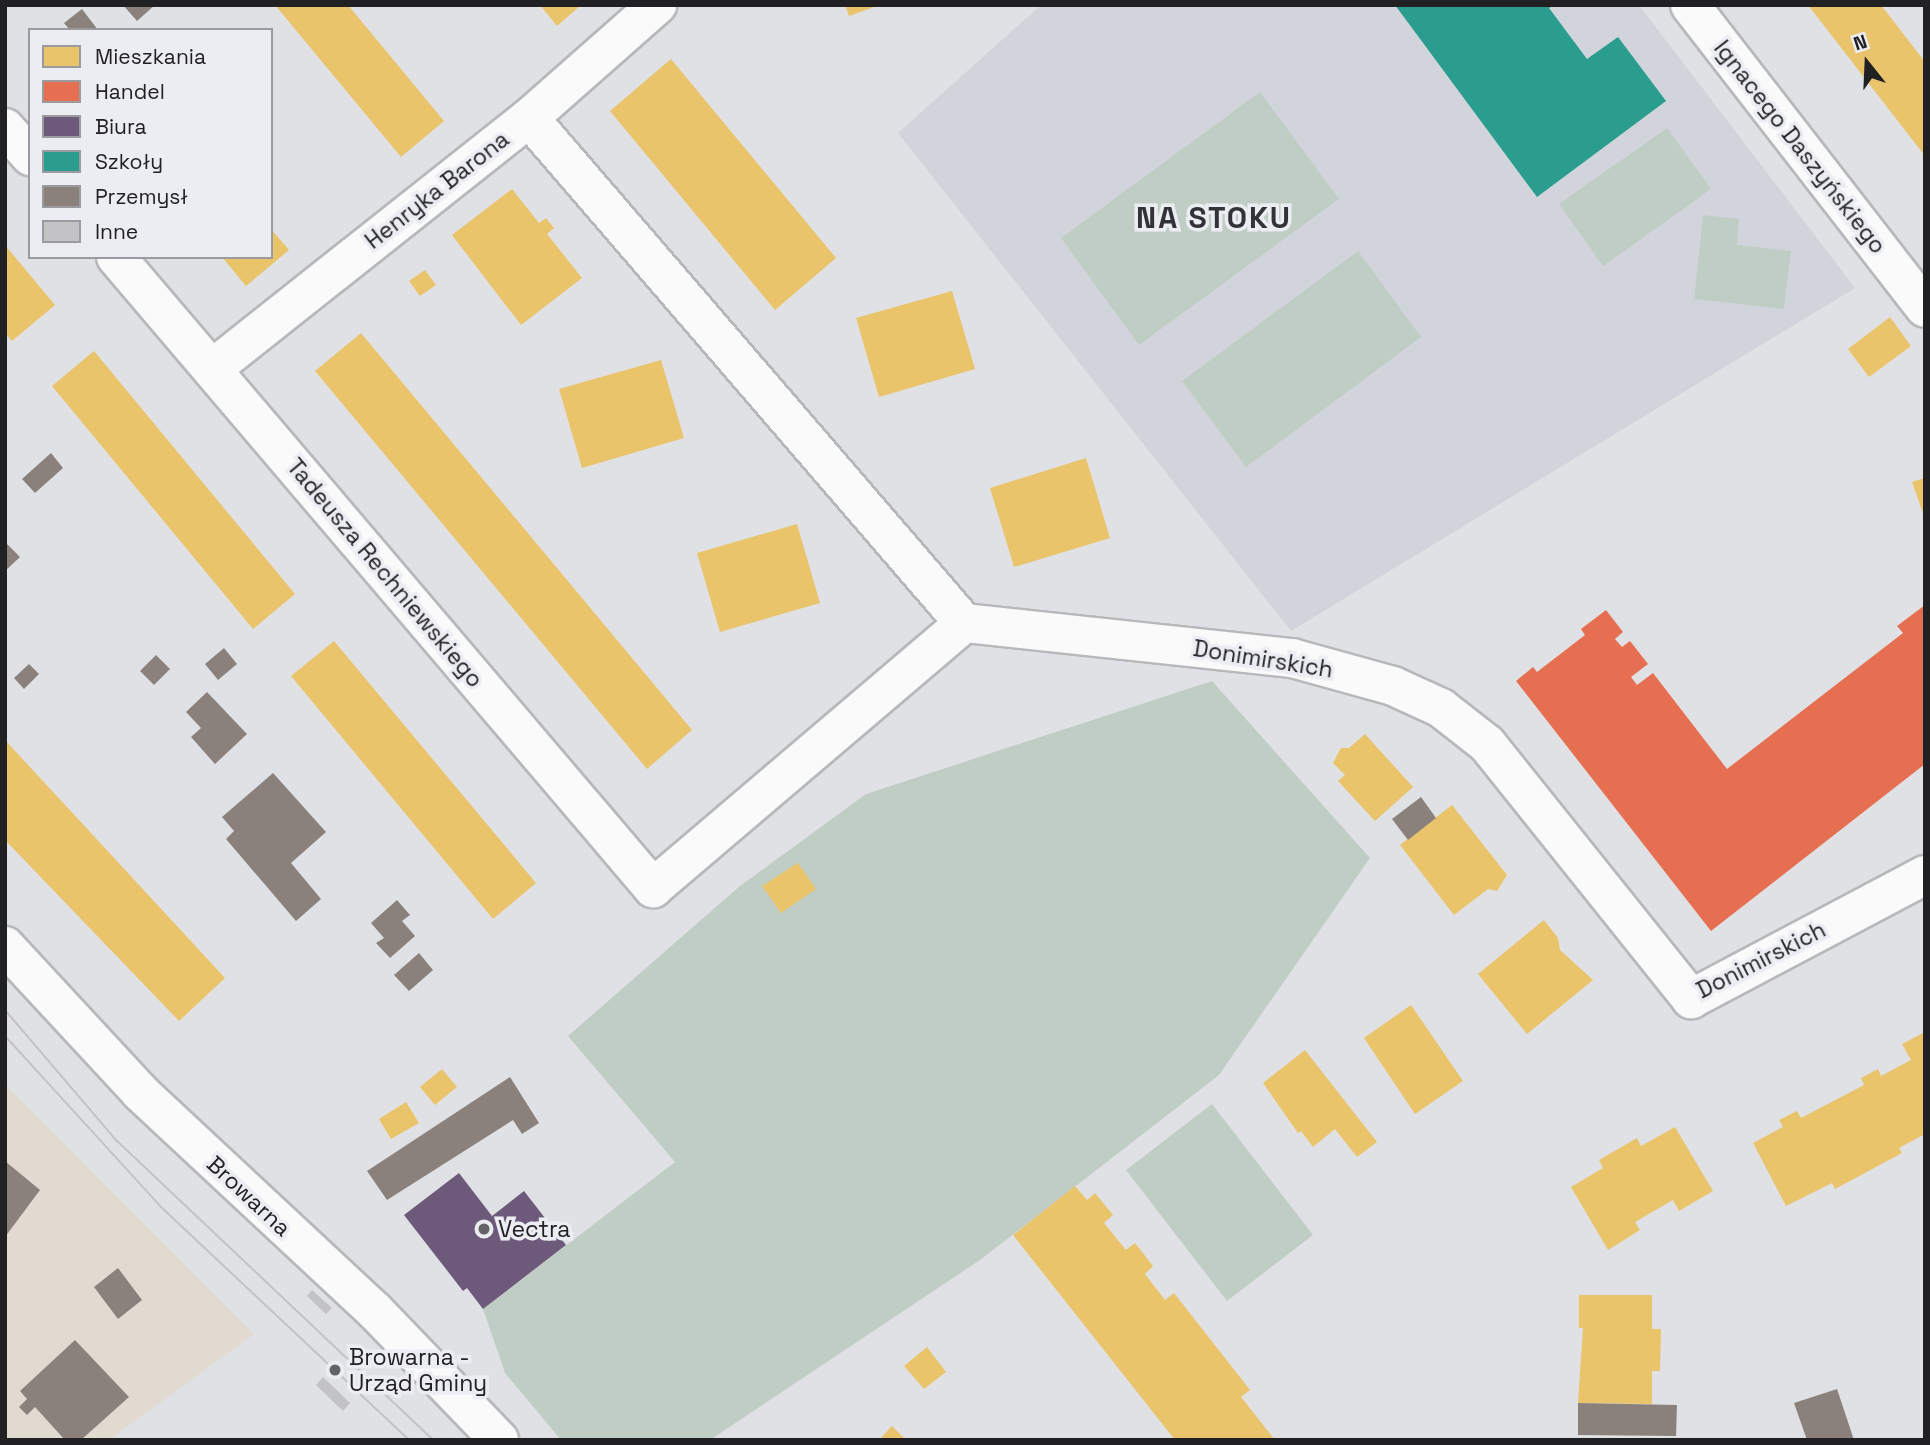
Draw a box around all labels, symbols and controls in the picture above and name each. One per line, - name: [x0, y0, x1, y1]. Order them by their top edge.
- legend: [28, 28, 273, 259]
- north arrow: [1832, 28, 1902, 98]
- text: N: [1850, 29, 1870, 56]
- street label: Ignacego Daszyńskiego: [1708, 35, 1892, 259]
- text: Mieszkania: [95, 43, 206, 70]
- text: Handel: [95, 78, 165, 105]
- text: Biura: [95, 113, 147, 140]
- street label: Henryka Barona: [360, 125, 514, 255]
- text: Szkoły: [95, 148, 163, 175]
- text: Przemysł: [95, 183, 188, 210]
- district label: NA STOKU: [1137, 200, 1291, 236]
- text: Inne: [95, 218, 138, 245]
- street label: Tadeusza Rechniewskiego: [281, 453, 489, 693]
- street label: Donimirskich: [1191, 634, 1335, 684]
- street label: Donimirskich: [1692, 916, 1830, 1004]
- street label: Browarna: [201, 1150, 297, 1242]
- place label: Vectra: [498, 1215, 570, 1243]
- marker: Vectra: [476, 1221, 492, 1237]
- place label: Browarna - Urząd Gminy: [349, 1343, 487, 1397]
- marker: Browarna - Urząd Gminy: [327, 1362, 343, 1378]

